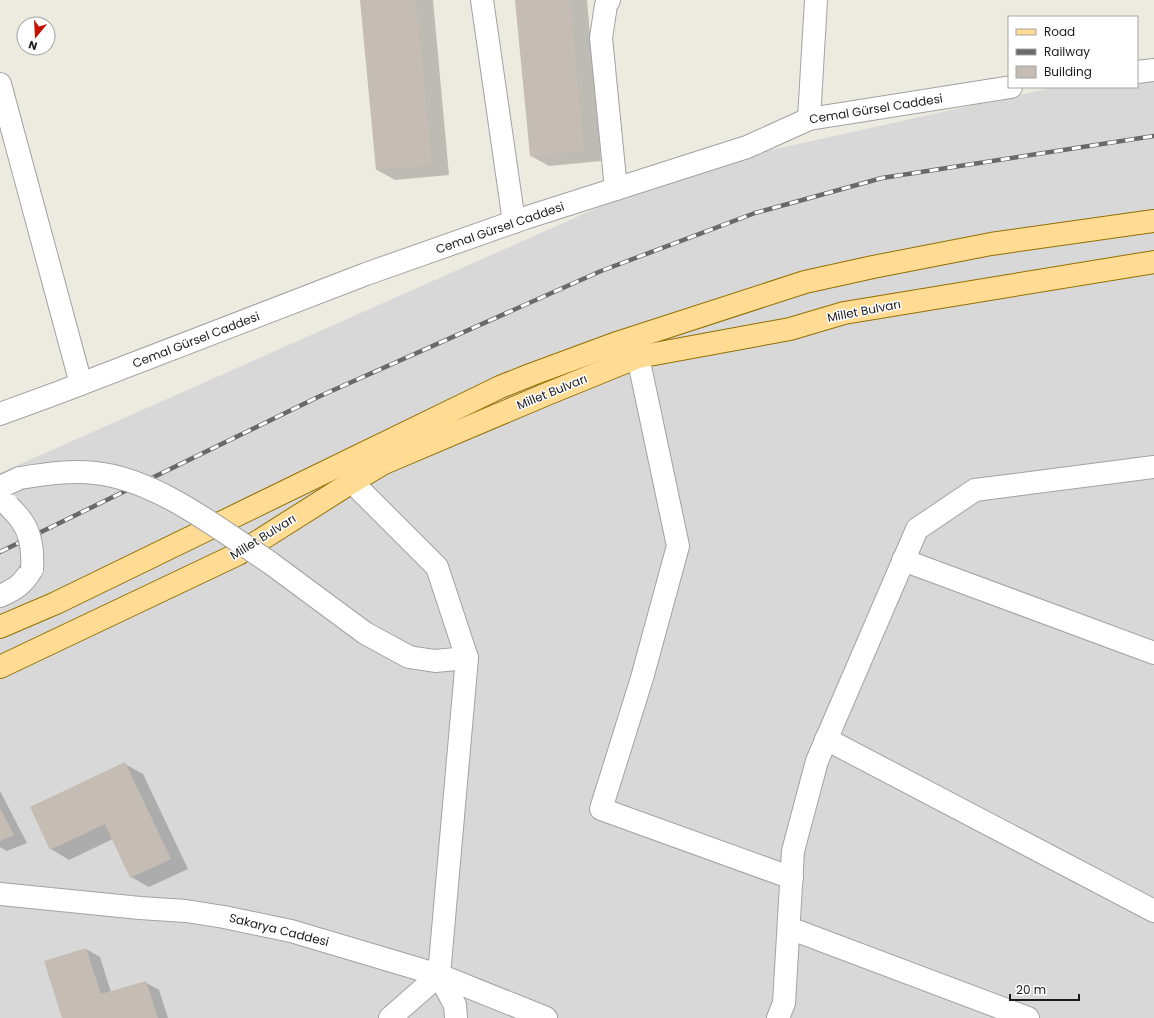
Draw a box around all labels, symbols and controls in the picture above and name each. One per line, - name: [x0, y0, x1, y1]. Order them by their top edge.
- north arrow: [16, 16, 56, 56]
- legend: [1008, 16, 1138, 88]
- text: Road: [1044, 23, 1075, 40]
- text: N: [26, 37, 39, 54]
- text: Railway: [1044, 43, 1090, 60]
- text: Building: [1044, 63, 1092, 80]
- street label: Cemal Gürsel Caddesi: [808, 90, 944, 127]
- street label: Cemal Gürsel Caddesi: [433, 198, 566, 258]
- street label: Millet Bulvarı: [826, 295, 902, 326]
- street label: Cemal Gürsel Caddesi: [130, 307, 262, 372]
- street label: Millet Bulvarı: [514, 370, 590, 413]
- street label: Millet Bulvarı: [227, 510, 299, 564]
- street label: Sakarya Caddesi: [227, 909, 331, 950]
- scale bar: [1010, 976, 1079, 1002]
- text: 20 m: [1016, 981, 1046, 998]

